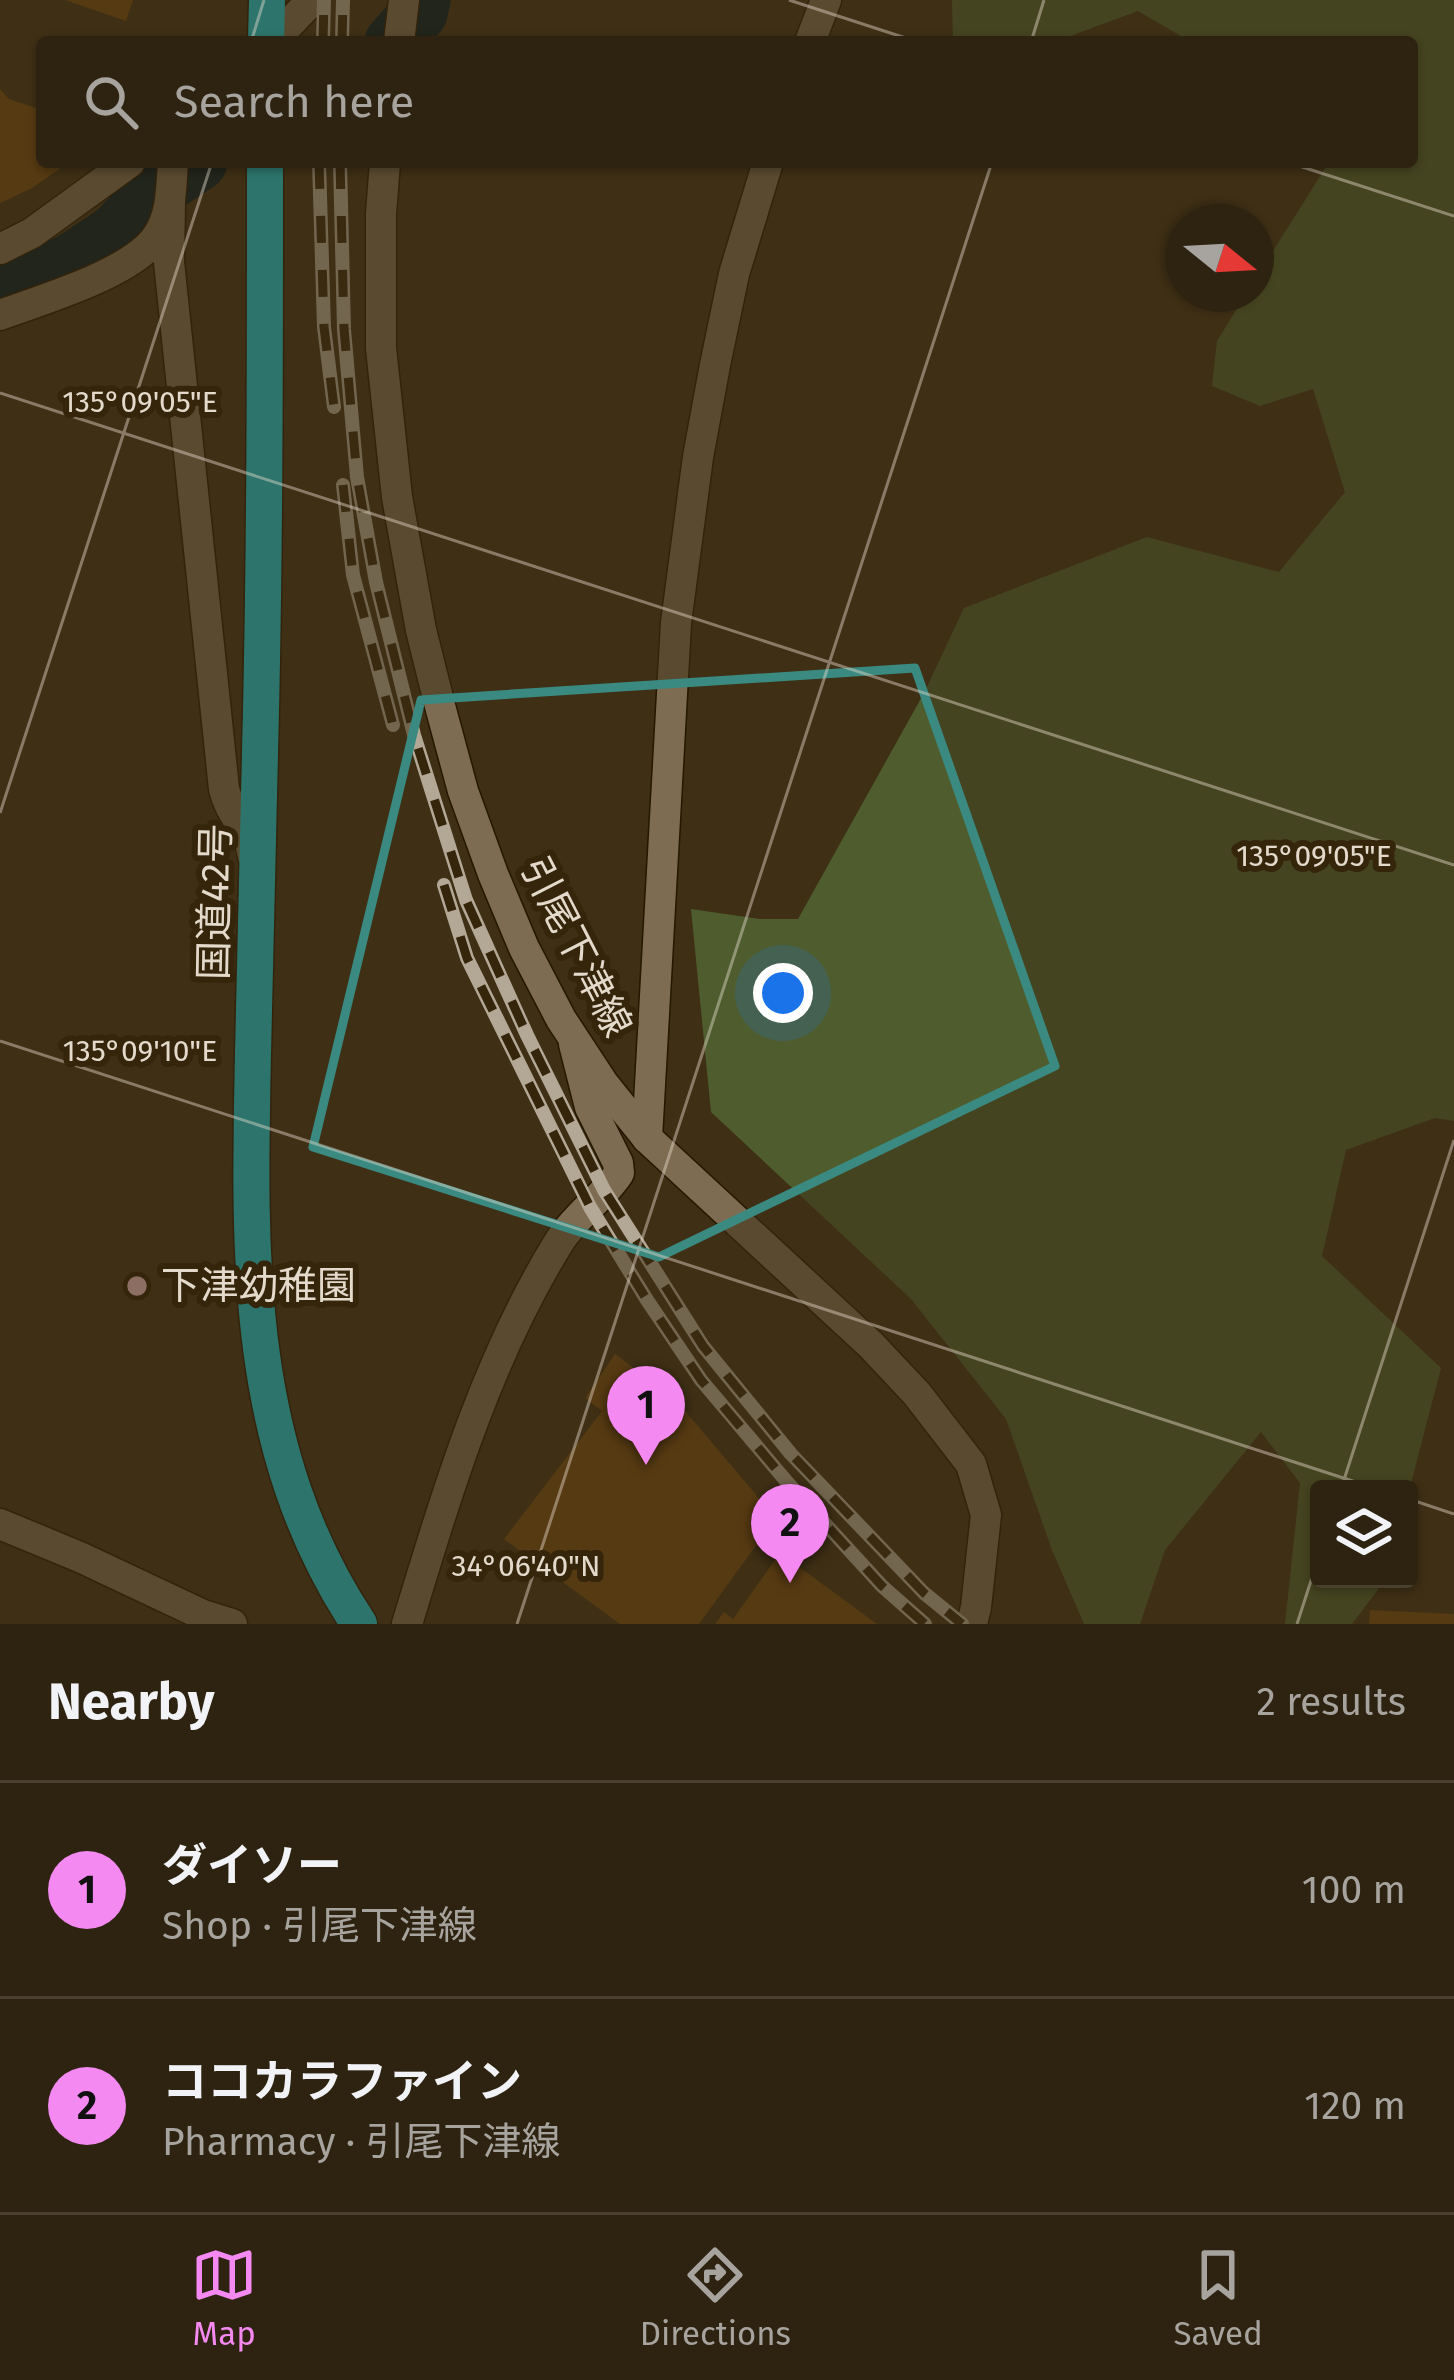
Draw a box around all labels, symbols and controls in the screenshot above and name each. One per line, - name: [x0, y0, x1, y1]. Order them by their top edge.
- search box: [36, 36, 1418, 168]
- icon: search: [78, 69, 144, 135]
- text: Search here: [174, 75, 414, 129]
- north arrow: [1166, 204, 1274, 312]
- text: 135°09'05"E: [62, 384, 218, 420]
- street label: 国道42号: [191, 823, 239, 981]
- text: 135°09'05"E: [1236, 838, 1392, 874]
- street label: 引尾下津線: [511, 850, 641, 1044]
- your location: [753, 963, 813, 1023]
- text: 135°09'10"E: [63, 1033, 217, 1069]
- place label: 下津幼稚園: [161, 1263, 356, 1309]
- marker: 下津幼稚園: [124, 1273, 150, 1299]
- pin: 1: [607, 1366, 685, 1465]
- map controls: [1310, 1480, 1418, 1588]
- button: layers: [1310, 1480, 1418, 1588]
- pin: 2: [751, 1484, 829, 1583]
- text: 34°06'40"N: [452, 1548, 600, 1584]
- text: Nearby: [48, 1671, 214, 1733]
- text: 2 results: [1257, 1679, 1406, 1725]
- text: ダイソー: [162, 1839, 342, 1893]
- text: 1: [78, 1867, 96, 1913]
- text: 100 m: [1302, 1867, 1406, 1913]
- text: Shop · 引尾下津線: [162, 1903, 477, 1949]
- text: ココカラファイン: [162, 2055, 522, 2109]
- text: 2: [77, 2083, 97, 2129]
- text: 120 m: [1304, 2083, 1406, 2129]
- text: Pharmacy · 引尾下津線: [162, 2119, 561, 2165]
- tab: Map: [191, 2242, 257, 2354]
- tab: Directions: [640, 2242, 791, 2354]
- tab: Saved: [1173, 2242, 1263, 2354]

